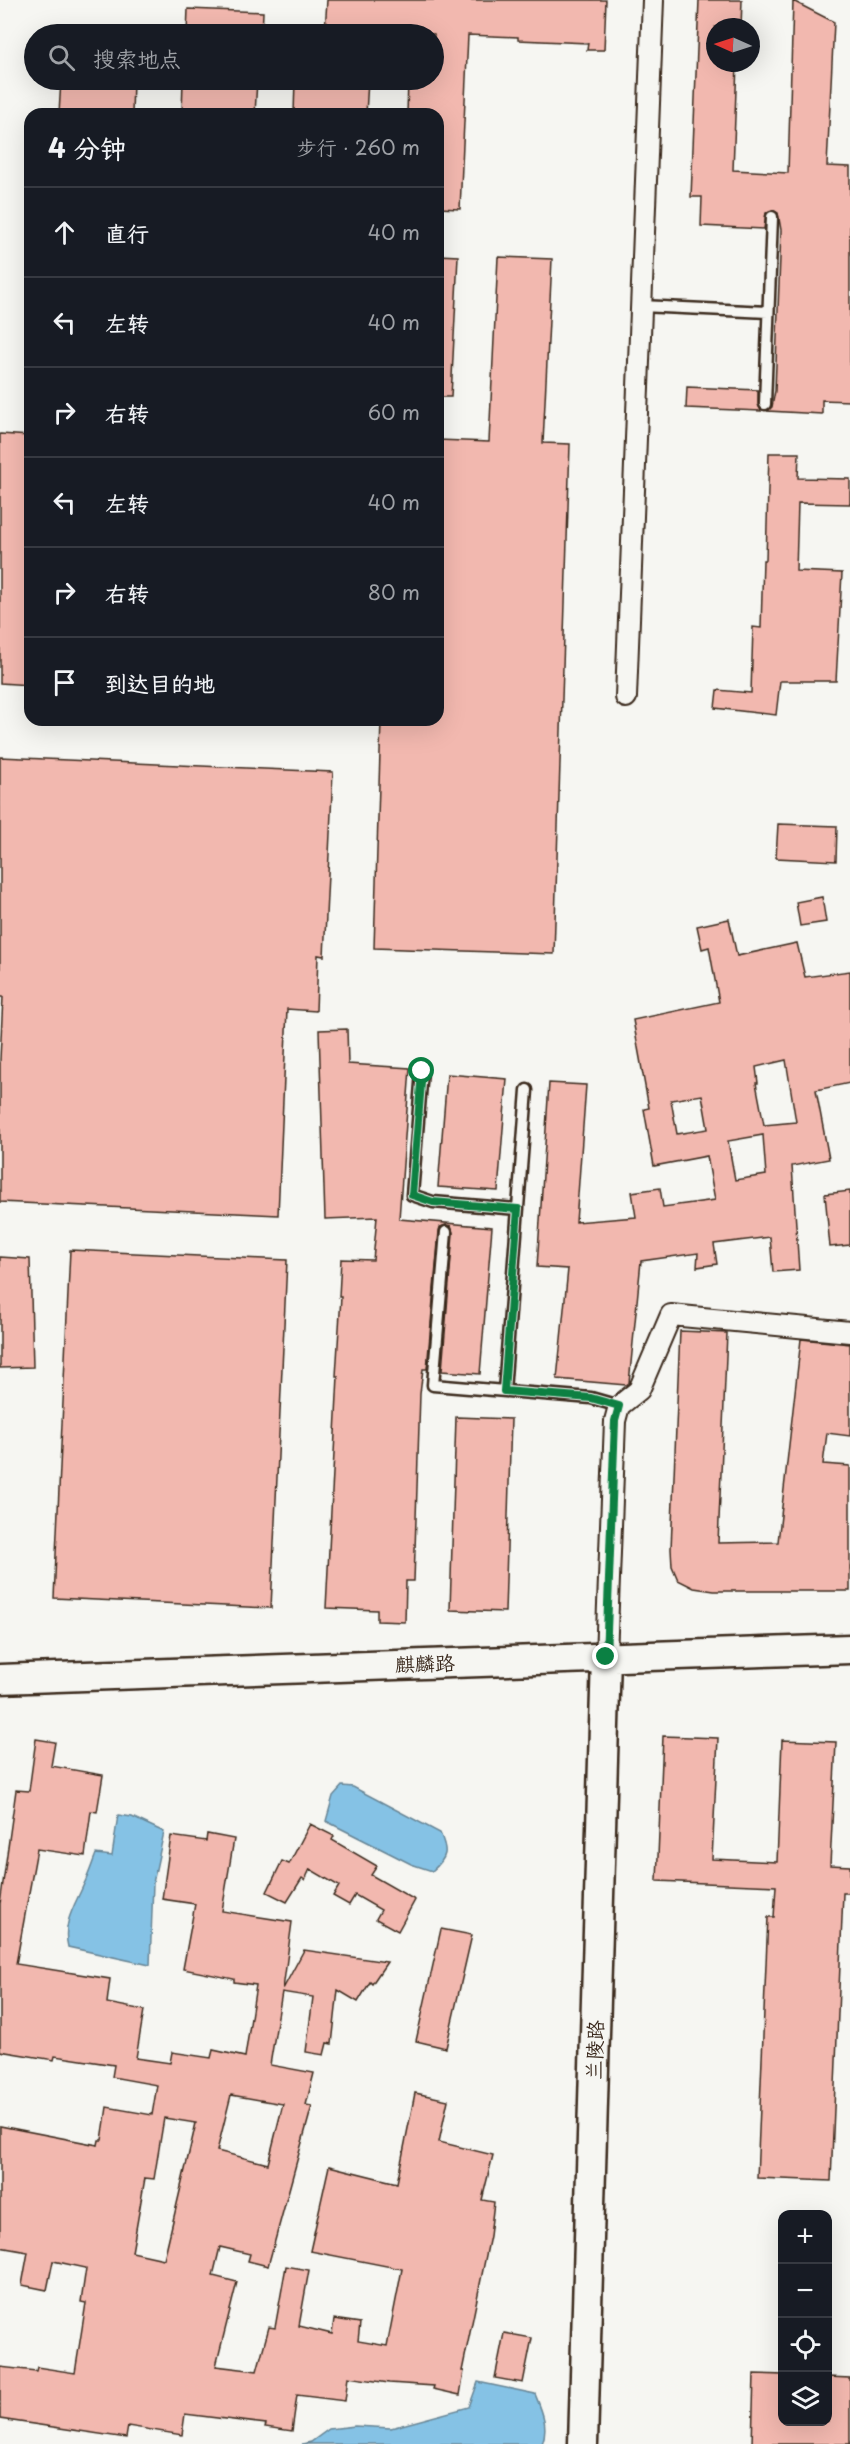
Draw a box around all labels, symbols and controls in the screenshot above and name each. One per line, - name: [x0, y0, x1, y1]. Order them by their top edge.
- north arrow: [706, 18, 760, 72]
- search box: [24, 24, 444, 90]
- icon: search: [45, 41, 78, 74]
- text: 搜索地点: [93, 41, 181, 74]
- text: 4 分钟: [48, 128, 126, 167]
- text: 步行 · 260 m: [297, 132, 420, 162]
- icon: ahead: [48, 216, 81, 249]
- text: 直行: [105, 216, 149, 249]
- text: 40 m: [368, 217, 420, 247]
- icon: left: [48, 306, 81, 339]
- text: 左转: [105, 306, 149, 339]
- text: 40 m: [368, 307, 420, 337]
- icon: right: [48, 396, 81, 429]
- text: 右转: [105, 396, 149, 429]
- text: 60 m: [368, 397, 420, 427]
- icon: left: [48, 486, 81, 519]
- text: 左转: [105, 486, 149, 519]
- text: 40 m: [368, 487, 420, 517]
- icon: right: [48, 576, 81, 609]
- text: 右转: [105, 576, 149, 609]
- text: 80 m: [368, 577, 420, 607]
- icon: arrive: [48, 666, 81, 699]
- text: 到达目的地: [105, 666, 215, 699]
- route start: [408, 1057, 434, 1083]
- route end: [592, 1643, 618, 1669]
- street label: 麒麟路: [394, 1647, 456, 1679]
- street label: 兰陵路: [578, 2018, 610, 2080]
- map controls: [778, 2210, 832, 2426]
- button: +: [778, 2210, 832, 2264]
- button: −: [778, 2264, 832, 2318]
- button: locate: [778, 2318, 832, 2372]
- button: layers: [778, 2372, 832, 2426]

